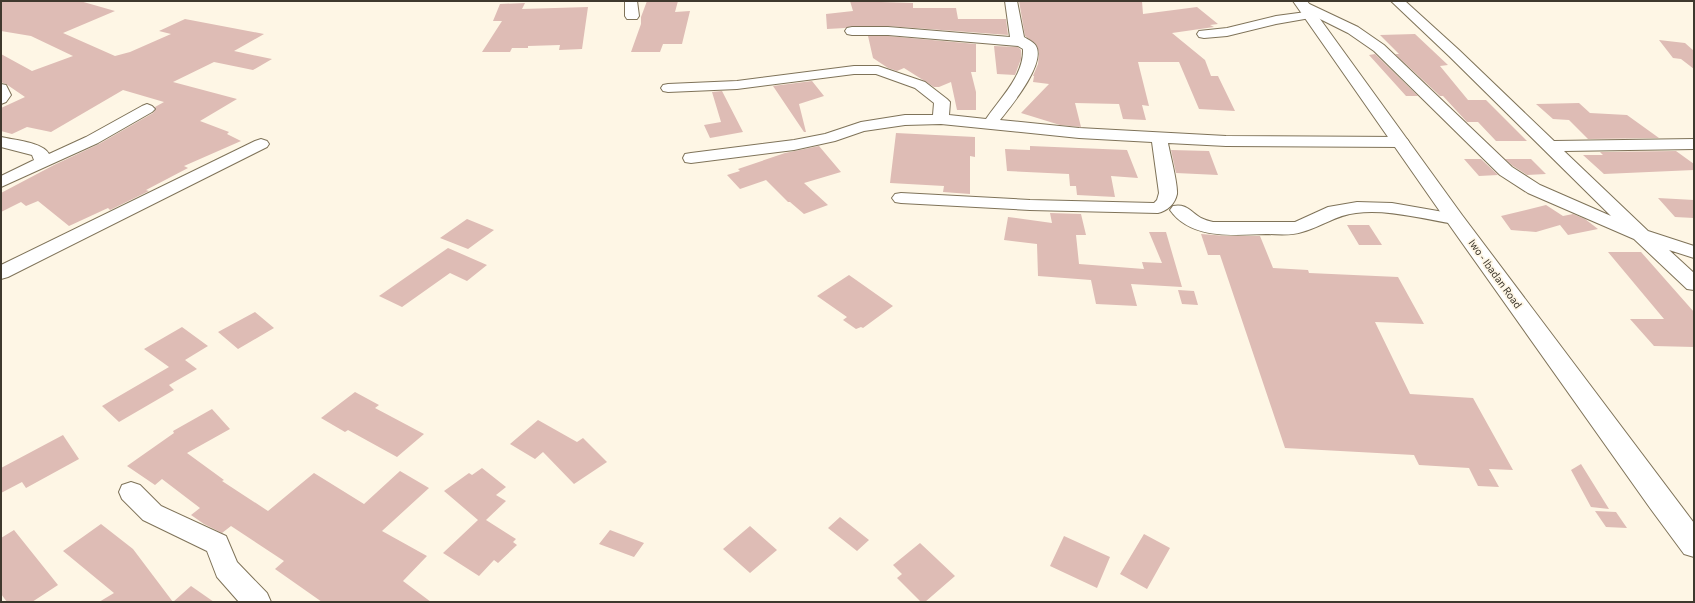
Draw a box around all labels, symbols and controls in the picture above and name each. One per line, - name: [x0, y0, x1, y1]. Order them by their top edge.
- street label: Iwo - Ibadan Road: [1465, 236, 1525, 312]

